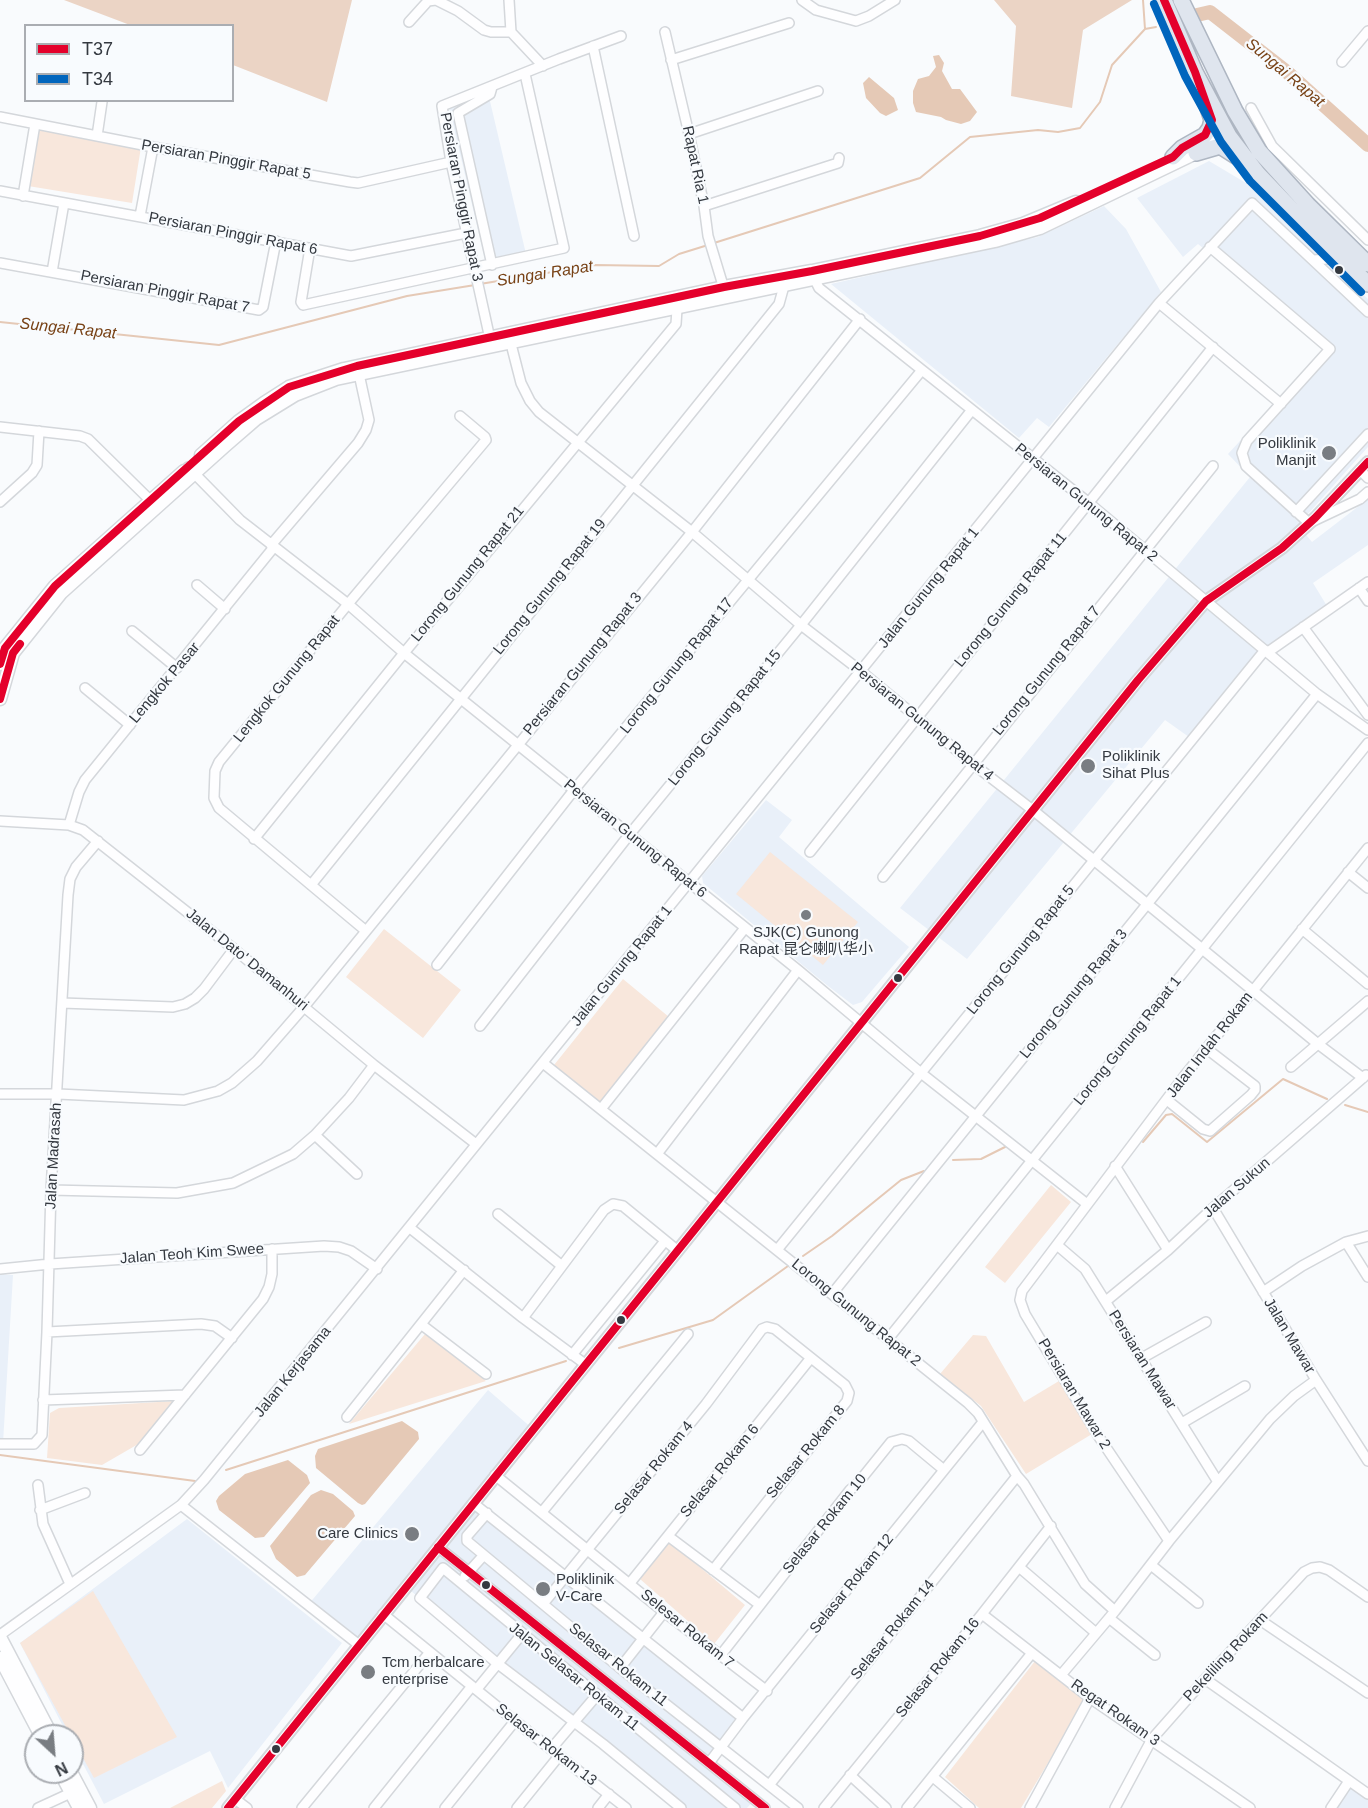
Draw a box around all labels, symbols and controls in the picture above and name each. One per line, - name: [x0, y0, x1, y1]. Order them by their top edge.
- legend: [24, 24, 234, 102]
- water label: Sungai Rapat: [1242, 34, 1328, 112]
- text: T37: [82, 39, 113, 59]
- text: T34: [82, 69, 113, 89]
- street label: Persiaran Pinggir Rapat 3: [436, 111, 486, 283]
- street label: Rapat Ria 1: [678, 124, 712, 206]
- street label: Persiaran Pinggir Rapat 5: [140, 136, 312, 184]
- street label: Persiaran Pinggir Rapat 6: [147, 209, 319, 259]
- water label: Sungai Rapat: [496, 257, 594, 291]
- unlabelled marker: [1333, 264, 1345, 276]
- street label: Persiaran Pinggir Rapat 7: [79, 267, 251, 317]
- water label: Sungai Rapat: [19, 314, 117, 344]
- place label: Poliklinik Manjit: [1258, 435, 1316, 470]
- street label: Persiaran Gunung Rapat 2: [1011, 440, 1161, 566]
- marker: Poliklinik Manjit: [1320, 444, 1338, 462]
- street label: Lorong Gunung Rapat 21: [408, 503, 528, 645]
- street label: Lorong Gunung Rapat 19: [490, 516, 610, 658]
- street label: Jalan Gunung Rapat 1: [875, 524, 983, 652]
- street label: Lorong Gunung Rapat 11: [951, 529, 1071, 671]
- street label: Persiaran Gunung Rapat 3: [520, 589, 646, 739]
- street label: Lorong Gunung Rapat 17: [617, 595, 737, 737]
- street label: Lorong Gunung Rapat 7: [989, 603, 1105, 739]
- street label: Lengkok Gunung Rapat: [230, 612, 344, 746]
- street label: Lengkok Pasar: [126, 639, 204, 727]
- street label: Lorong Gunung Rapat 15: [665, 647, 785, 789]
- street label: Persiaran Gunung Rapat 4: [847, 659, 997, 785]
- place label: Poliklinik Sihat Plus: [1102, 748, 1170, 783]
- marker: Poliklinik Sihat Plus: [1079, 757, 1097, 775]
- street label: Persiaran Gunung Rapat 6: [560, 776, 710, 902]
- street label: Lorong Gunung Rapat 5: [963, 882, 1079, 1018]
- street label: Jalan Gunung Rapat 1: [568, 902, 676, 1030]
- street label: Jalan Dato' Damanhuri: [182, 905, 312, 1015]
- marker: SJK(C) Gunong Rapat 昆仑喇叭华小: [799, 908, 813, 922]
- place label: SJK(C) Gunong Rapat 昆仑喇叭华小: [739, 924, 873, 959]
- street label: Lorong Gunung Rapat 3: [1016, 926, 1132, 1062]
- unlabelled marker: [892, 972, 904, 984]
- street label: Lorong Gunung Rapat 1: [1070, 973, 1186, 1109]
- street label: Jalan Indah Rokam: [1163, 989, 1257, 1101]
- street label: Jalan Madrasah: [42, 1102, 66, 1210]
- street label: Jalan Sukun: [1200, 1154, 1274, 1222]
- street label: Jalan Teoh Kim Swee: [119, 1240, 265, 1268]
- street label: Lorong Gunung Rapat 2: [788, 1255, 924, 1371]
- street label: Jalan Mawar: [1259, 1295, 1319, 1377]
- street label: Persiaran Mawar: [1104, 1307, 1180, 1413]
- unlabelled marker: [615, 1314, 627, 1326]
- street label: Jalan Kerjasama: [251, 1323, 335, 1421]
- street label: Persiaran Mawar 2: [1034, 1335, 1114, 1453]
- street label: Selasar Rokam 8: [763, 1402, 849, 1502]
- street label: Selasar Rokam 4: [611, 1418, 697, 1518]
- street label: Selasar Rokam 6: [677, 1421, 763, 1521]
- street label: Selasar Rokam 10: [779, 1470, 871, 1578]
- place label: Care Clinics: [317, 1525, 398, 1543]
- marker: Care Clinics: [403, 1525, 421, 1543]
- street label: Selasar Rokam 12: [806, 1530, 898, 1638]
- place label: Poliklinik V-Care: [556, 1571, 614, 1606]
- street label: Selasar Rokam 14: [847, 1576, 939, 1684]
- unlabelled marker: [480, 1579, 492, 1591]
- marker: Poliklinik V-Care: [534, 1580, 552, 1598]
- street label: Selesar Rokam 7: [637, 1586, 737, 1672]
- street label: Pekeliling Rokam: [1180, 1608, 1272, 1706]
- street label: Selasar Rokam 16: [892, 1614, 984, 1722]
- street label: Jalan Selasar Rokam 11: [505, 1619, 643, 1735]
- street label: Selasar Rokam 11: [565, 1620, 671, 1710]
- place label: Tcm herbalcare enterprise: [382, 1654, 485, 1689]
- marker: Tcm herbalcare enterprise: [359, 1663, 377, 1681]
- street label: Regat Rokam 3: [1067, 1676, 1163, 1750]
- street label: Selasar Rokam 13: [492, 1700, 600, 1790]
- north arrow: [24, 1724, 84, 1784]
- unlabelled marker: [270, 1743, 282, 1755]
- text: N: [52, 1759, 70, 1779]

